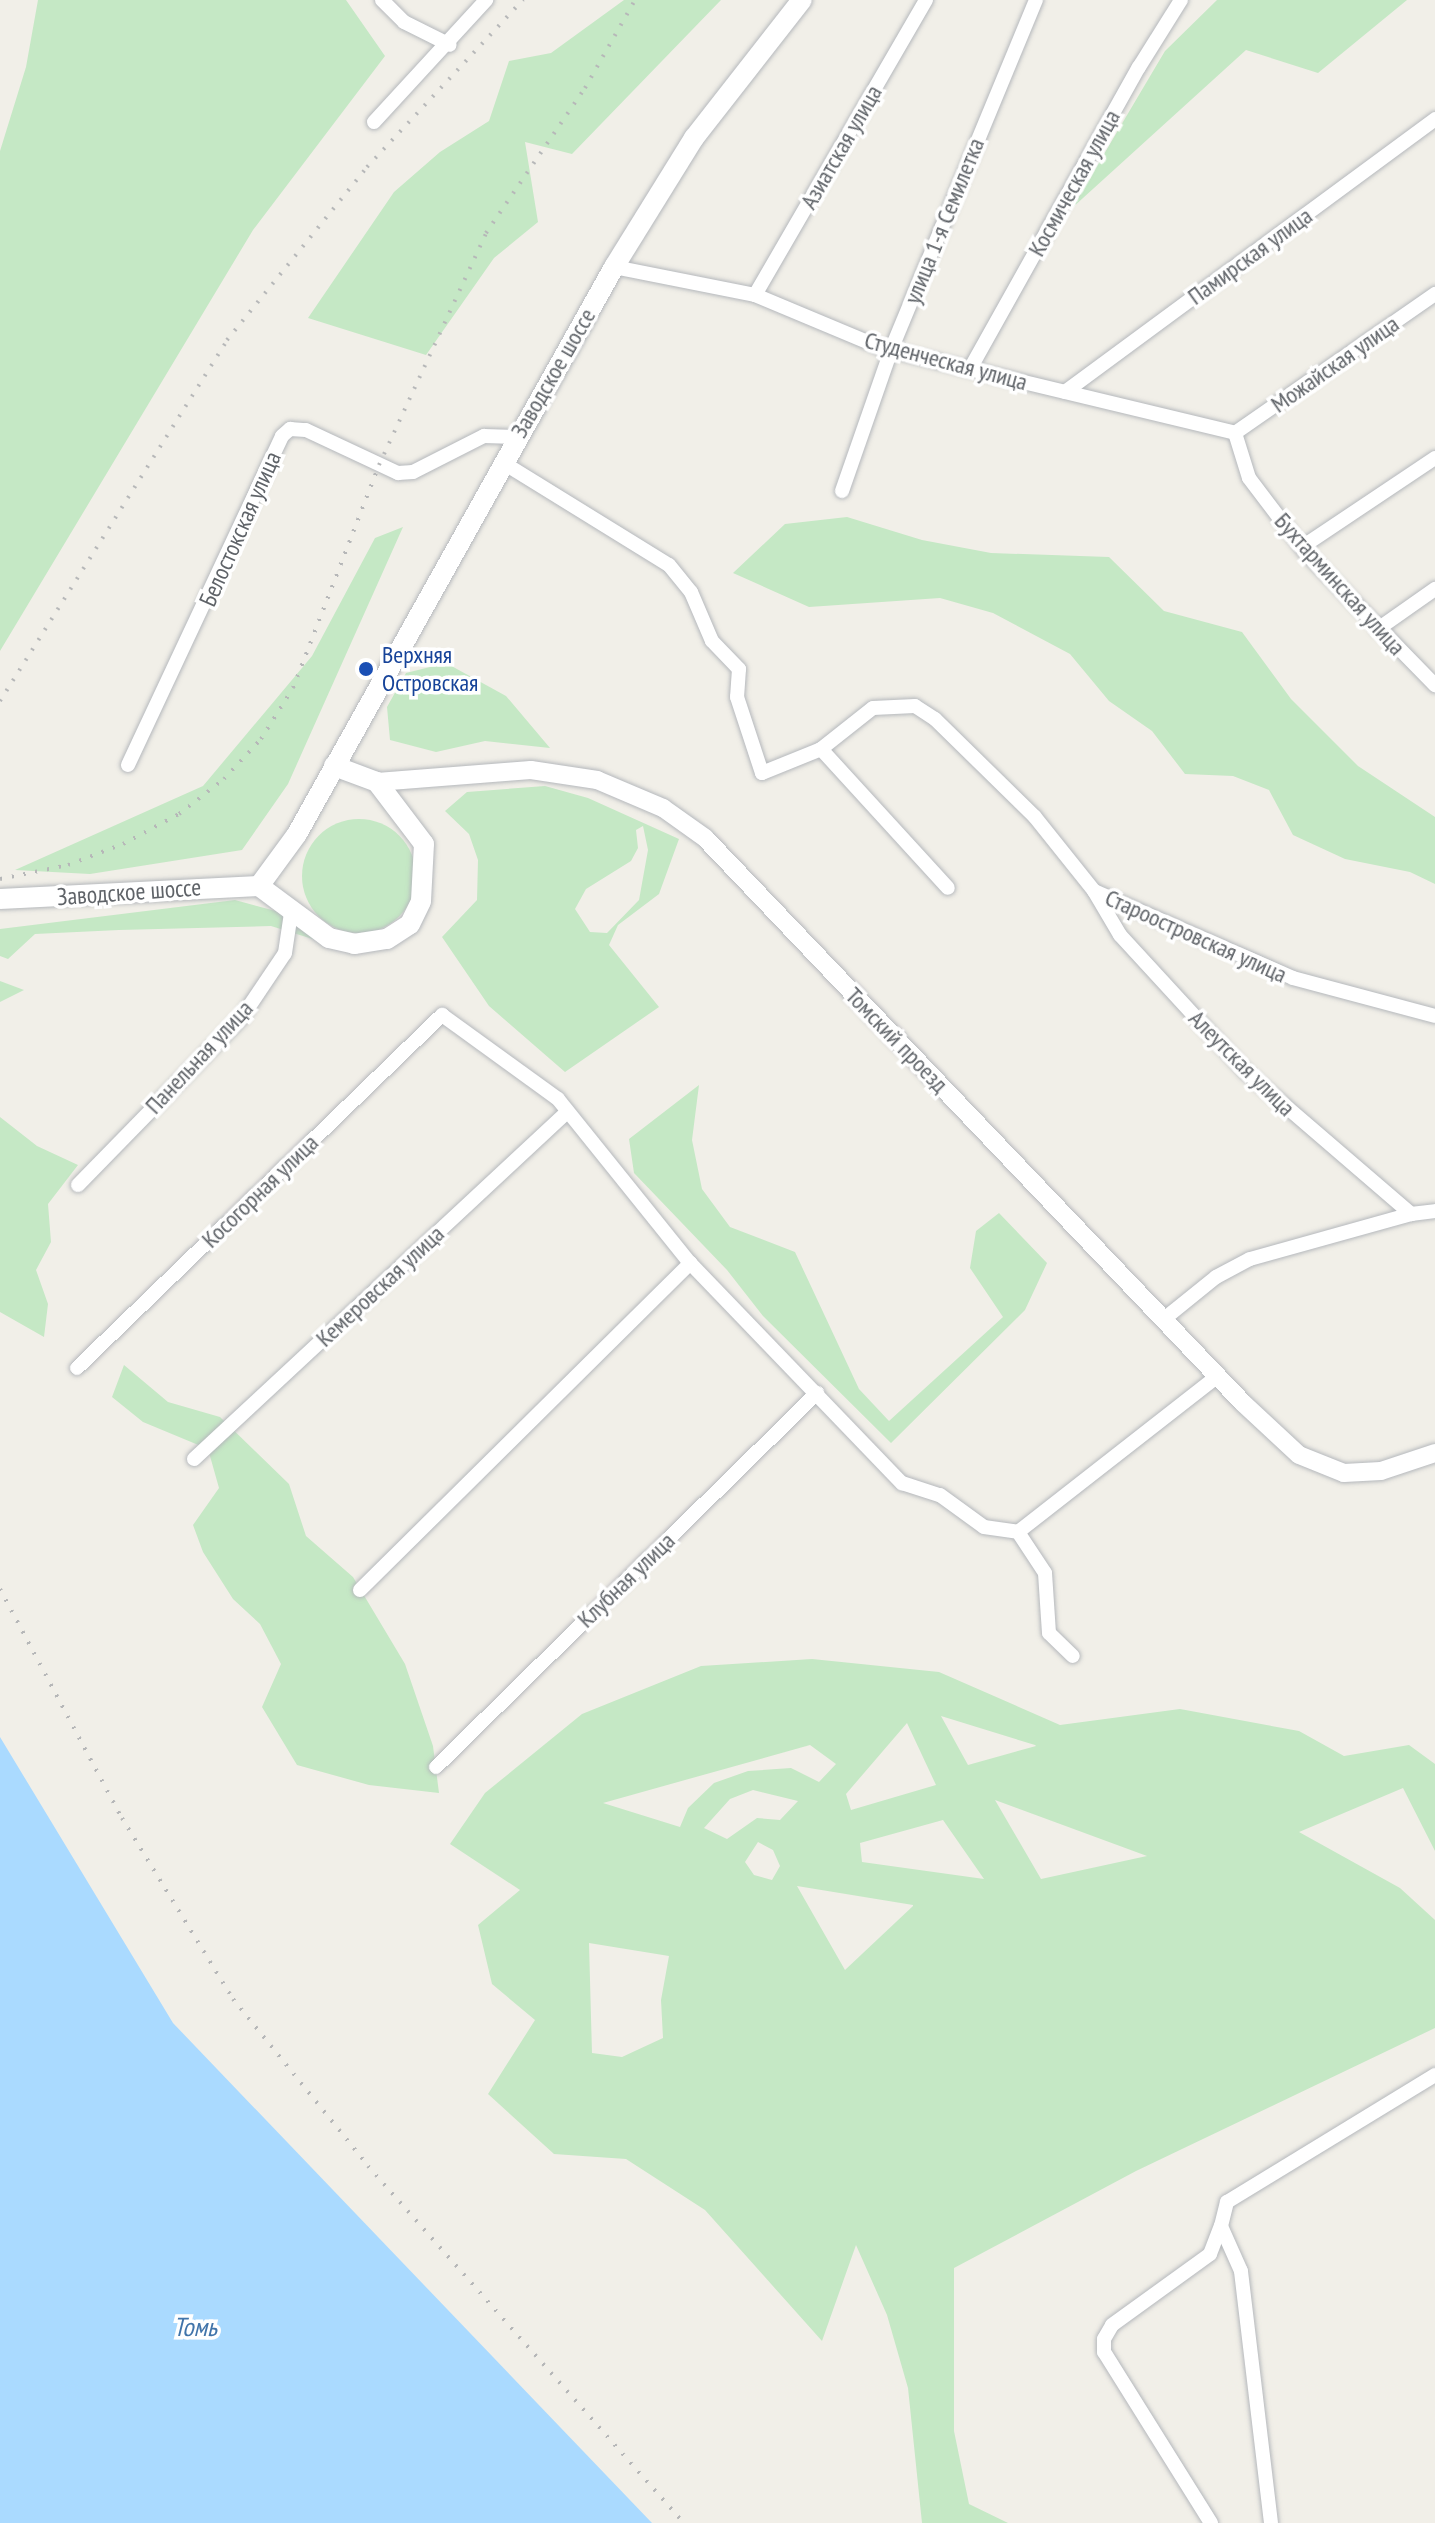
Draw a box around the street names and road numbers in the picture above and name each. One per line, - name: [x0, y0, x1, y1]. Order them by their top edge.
- street label: Азиатская улица: [794, 80, 888, 214]
- street label: Космическая улица: [1022, 105, 1126, 261]
- street label: улица 1-я Семилетка: [898, 134, 990, 308]
- street label: Памирская улица: [1182, 201, 1318, 311]
- street label: Заводское шоссе: [504, 303, 602, 443]
- street label: Можайская улица: [1265, 309, 1405, 419]
- street label: Студенческая улица: [861, 325, 1031, 397]
- street label: Белостокская улица: [193, 447, 287, 611]
- street label: Бухтарминская улица: [1268, 507, 1412, 661]
- street label: Заводское шоссе: [56, 873, 202, 911]
- street label: Староостровская улица: [1101, 883, 1291, 989]
- street label: Томский проезд: [840, 981, 954, 1099]
- street label: Панельная улица: [139, 994, 259, 1120]
- street label: Алеутская улица: [1183, 1004, 1301, 1122]
- street label: Косогорная улица: [196, 1128, 324, 1254]
- street label: Кемеровская улица: [310, 1219, 450, 1353]
- street label: Клубная улица: [571, 1526, 681, 1634]

